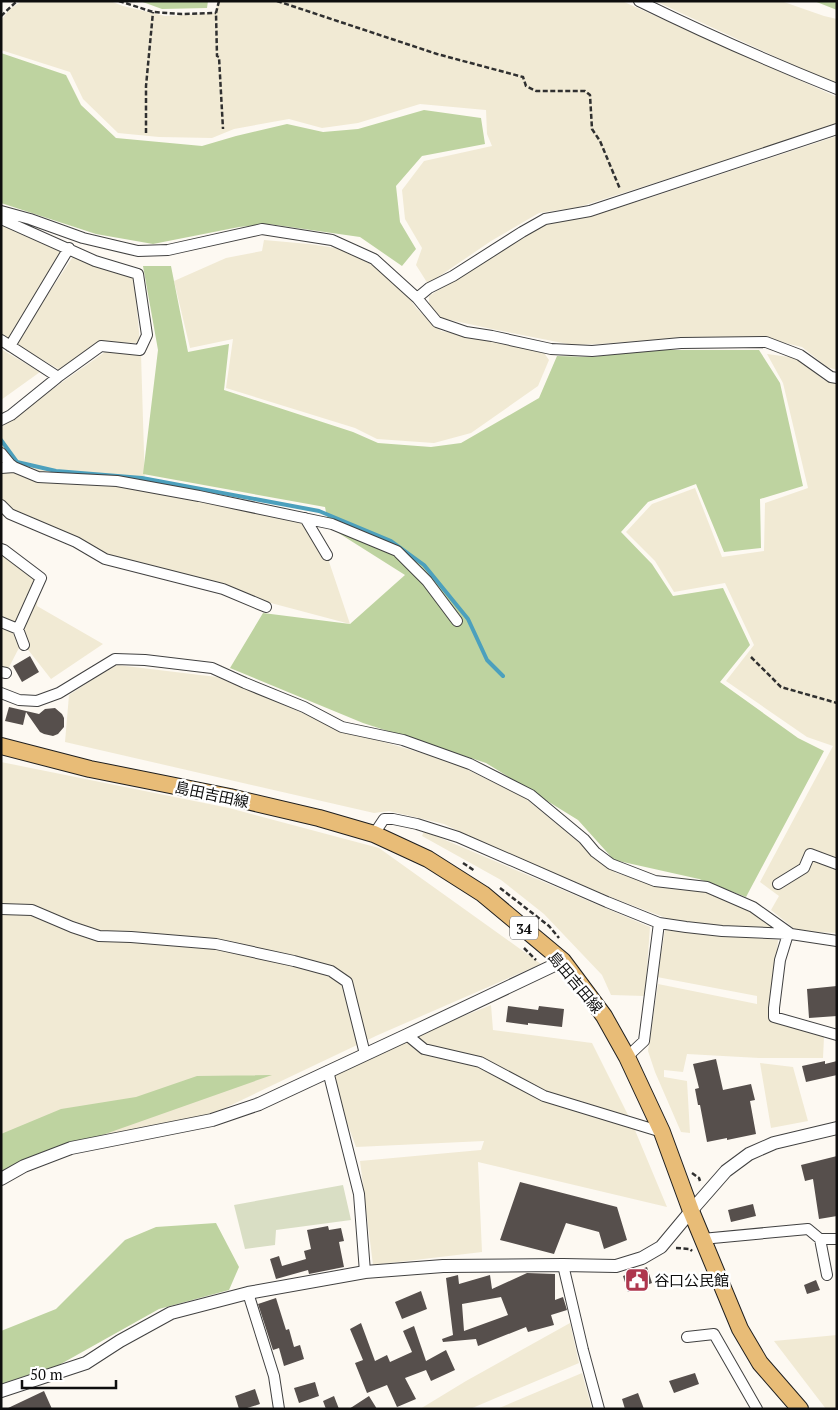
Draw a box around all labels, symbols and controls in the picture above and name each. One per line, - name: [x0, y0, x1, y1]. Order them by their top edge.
- street label: 島田吉田線: [173, 776, 251, 812]
- road number: 34: [510, 916, 538, 940]
- street label: 島田吉田線: [544, 947, 608, 1017]
- public building icon: 谷口公民館: [624, 1267, 650, 1293]
- place label: 谷口公民館: [654, 1270, 729, 1290]
- scale bar: [22, 1358, 116, 1390]
- text: 50 m: [30, 1364, 63, 1384]

